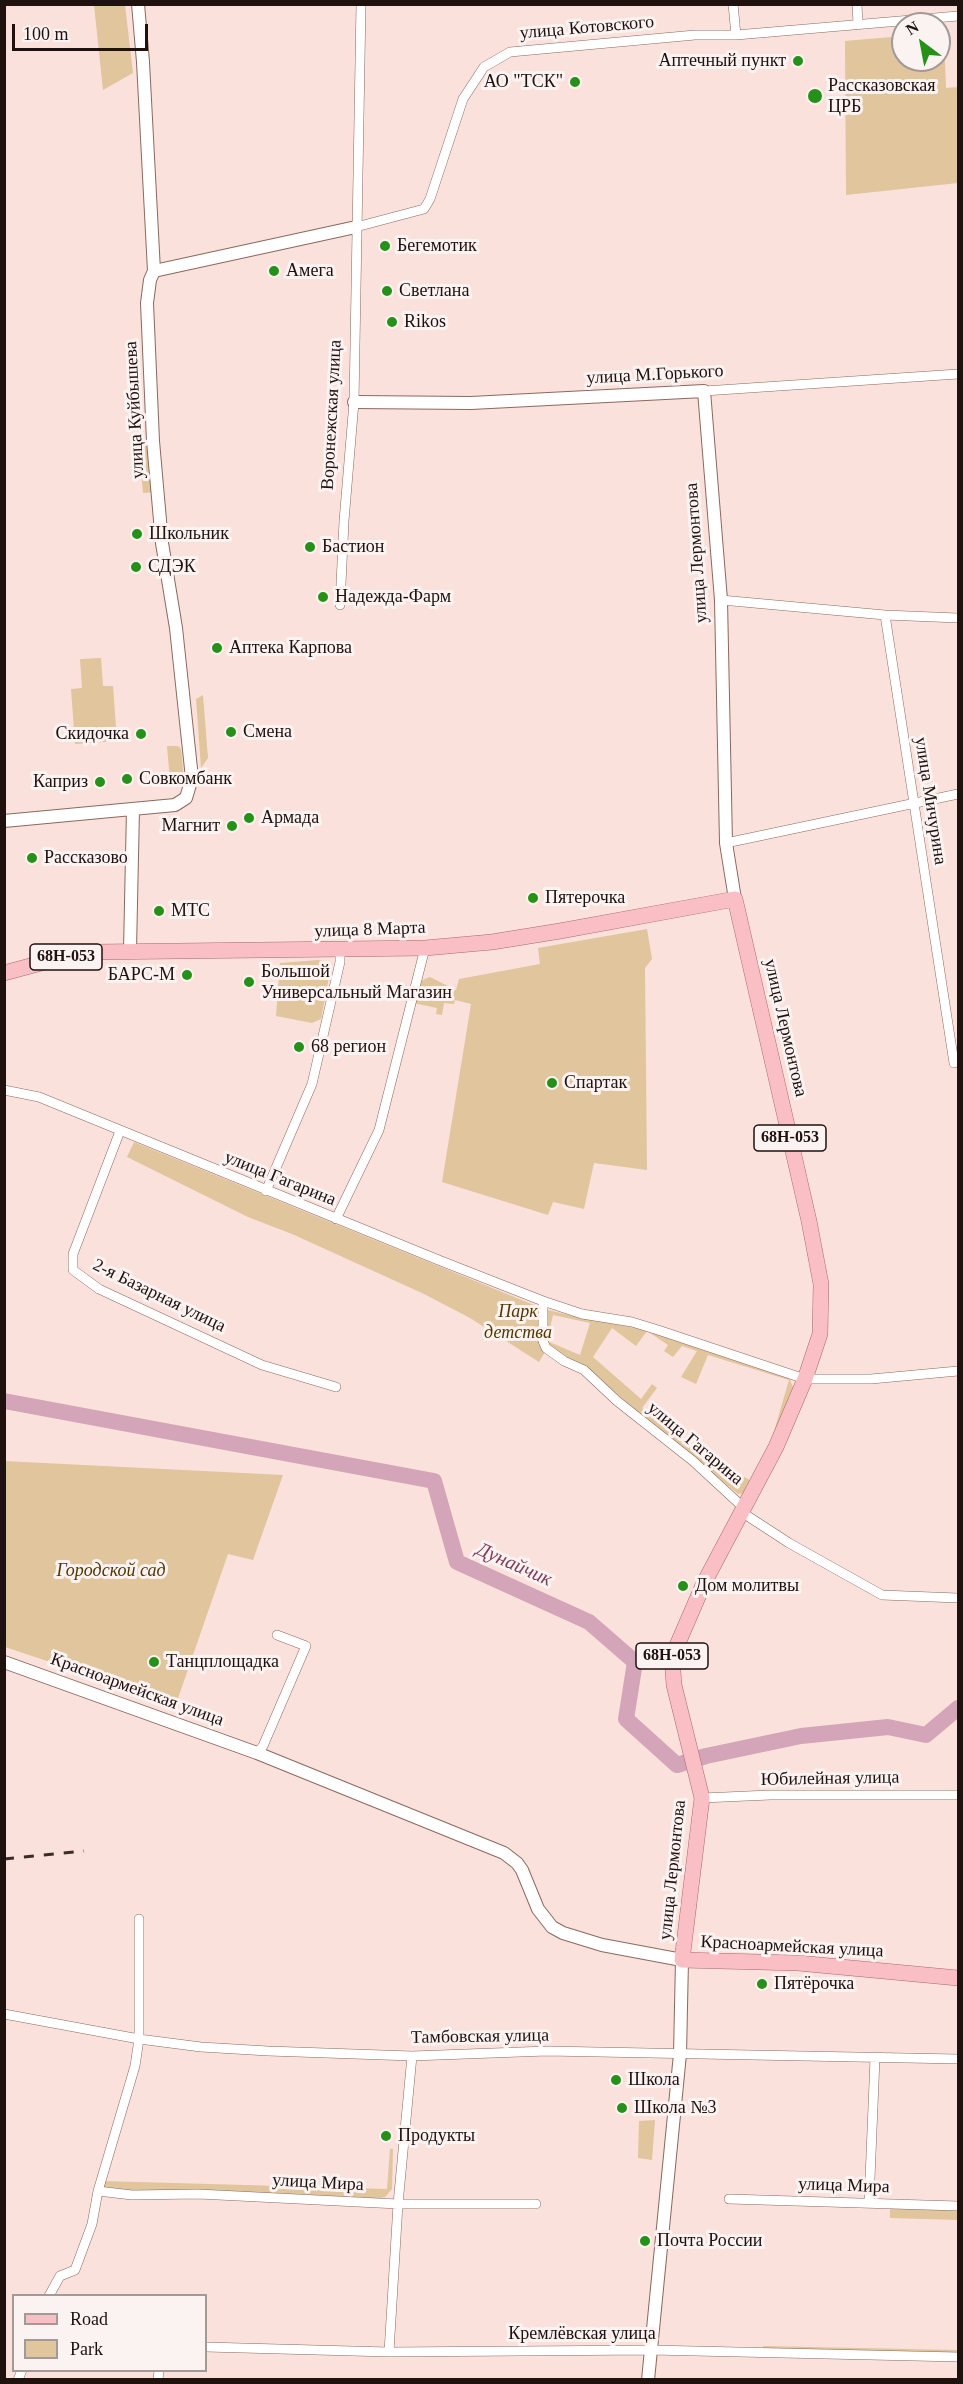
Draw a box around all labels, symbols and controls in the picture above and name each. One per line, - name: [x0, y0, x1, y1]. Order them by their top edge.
- street label: улица Котовского: [519, 11, 655, 45]
- scale bar: [15, 12, 152, 50]
- north arrow: [891, 12, 951, 72]
- text: N: [903, 18, 922, 38]
- text: 100 m: [23, 24, 69, 44]
- place label: Аптечный пункт: [658, 50, 786, 72]
- marker: Аптечный пункт: [791, 54, 805, 68]
- place label: АО "ТСК": [484, 71, 563, 93]
- marker: АО "ТСК": [568, 75, 582, 89]
- place label: Рассказовская ЦРБ: [828, 75, 936, 118]
- marker: Рассказовская ЦРБ: [806, 87, 824, 105]
- place label: Бегемотик: [397, 235, 477, 257]
- marker: Бегемотик: [378, 239, 392, 253]
- place label: Амега: [286, 260, 334, 282]
- marker: Амега: [267, 264, 281, 278]
- place label: Светлана: [399, 280, 469, 302]
- marker: Светлана: [380, 284, 394, 298]
- place label: Rikos: [404, 311, 446, 333]
- marker: Rikos: [385, 315, 399, 329]
- street label: Воронежская улица: [317, 339, 347, 491]
- street label: улица Куйбышева: [121, 341, 149, 479]
- street label: улица М.Горького: [586, 361, 724, 389]
- street label: улица Лермонтова: [681, 482, 713, 624]
- place label: Школьник: [149, 523, 229, 545]
- marker: Школьник: [130, 527, 144, 541]
- place label: Бастион: [322, 536, 384, 558]
- marker: Бастион: [303, 540, 317, 554]
- place label: СДЭК: [148, 556, 196, 578]
- marker: СДЭК: [129, 560, 143, 574]
- place label: Надежда-Фарм: [335, 586, 451, 608]
- marker: Надежда-Фарм: [316, 590, 330, 604]
- place label: Аптека Карпова: [229, 637, 352, 659]
- marker: Аптека Карпова: [210, 641, 224, 655]
- place label: Смена: [243, 721, 292, 743]
- place label: Скидочка: [55, 723, 129, 745]
- marker: Смена: [224, 725, 238, 739]
- marker: Скидочка: [134, 727, 148, 741]
- street label: улица Мичурина: [909, 736, 951, 866]
- place label: Совкомбанк: [139, 768, 232, 790]
- place label: Каприз: [33, 771, 88, 793]
- marker: Совкомбанк: [120, 772, 134, 786]
- marker: Каприз: [93, 775, 107, 789]
- place label: Армада: [261, 807, 319, 829]
- marker: Армада: [242, 811, 256, 825]
- place label: Магнит: [161, 815, 220, 837]
- marker: Магнит: [225, 819, 239, 833]
- place label: Рассказово: [44, 847, 128, 869]
- marker: Рассказово: [25, 851, 39, 865]
- place label: Пятерочка: [545, 887, 625, 909]
- marker: Пятерочка: [526, 891, 540, 905]
- place label: МТС: [171, 900, 210, 922]
- marker: МТС: [152, 904, 166, 918]
- street label: улица 8 Марта: [314, 917, 426, 943]
- road number: 68Н-053: [30, 944, 102, 970]
- street label: улица Лермонтова: [759, 957, 811, 1099]
- place label: Большой Универсальный Магазин: [261, 961, 452, 1004]
- place label: БАРС-М: [108, 964, 175, 986]
- marker: БАРС-М: [180, 968, 194, 982]
- marker: Большой Универсальный Магазин: [242, 975, 256, 989]
- place label: 68 регион: [311, 1036, 386, 1058]
- marker: 68 регион: [292, 1040, 306, 1054]
- place label: Спартак: [564, 1072, 627, 1094]
- marker: Спартак: [545, 1076, 559, 1090]
- road number: 68Н-053: [754, 1125, 826, 1151]
- street label: улица Гагарина: [221, 1147, 339, 1211]
- street label: 2-я Базарная улица: [89, 1255, 229, 1337]
- park label: Парк детства: [484, 1301, 552, 1344]
- street label: улица Гагарина: [643, 1398, 747, 1490]
- water label: Дунайчик: [472, 1538, 556, 1592]
- park label: Городской сад: [56, 1560, 166, 1582]
- place label: Дом молитвы: [695, 1575, 799, 1597]
- marker: Дом молитвы: [676, 1579, 690, 1593]
- road number: 68Н-053: [636, 1643, 708, 1669]
- street label: Красноармейская улица: [47, 1649, 227, 1731]
- place label: Танцплощадка: [166, 1651, 279, 1673]
- marker: Танцплощадка: [147, 1655, 161, 1669]
- street label: Юбилейная улица: [760, 1767, 900, 1791]
- street label: улица Лермонтова: [655, 1799, 691, 1941]
- street label: Красноармейская улица: [700, 1931, 884, 1963]
- place label: Пятёрочка: [774, 1973, 854, 1995]
- marker: Пятёрочка: [755, 1977, 769, 1991]
- street label: Тамбовская улица: [411, 2025, 549, 2049]
- place label: Школа: [628, 2069, 680, 2091]
- marker: Школа: [609, 2073, 623, 2087]
- place label: Школа №3: [634, 2097, 716, 2119]
- marker: Школа №3: [615, 2101, 629, 2115]
- place label: Продукты: [398, 2125, 475, 2147]
- marker: Продукты: [379, 2129, 393, 2143]
- street label: улица Мира: [272, 2170, 364, 2196]
- street label: улица Мира: [798, 2174, 890, 2198]
- place label: Почта России: [657, 2230, 762, 2252]
- marker: Почта России: [638, 2234, 652, 2248]
- legend: [12, 2294, 207, 2372]
- text: Road: [70, 2309, 108, 2329]
- street label: Кремлёвская улица: [508, 2323, 656, 2345]
- text: Park: [70, 2339, 103, 2359]

